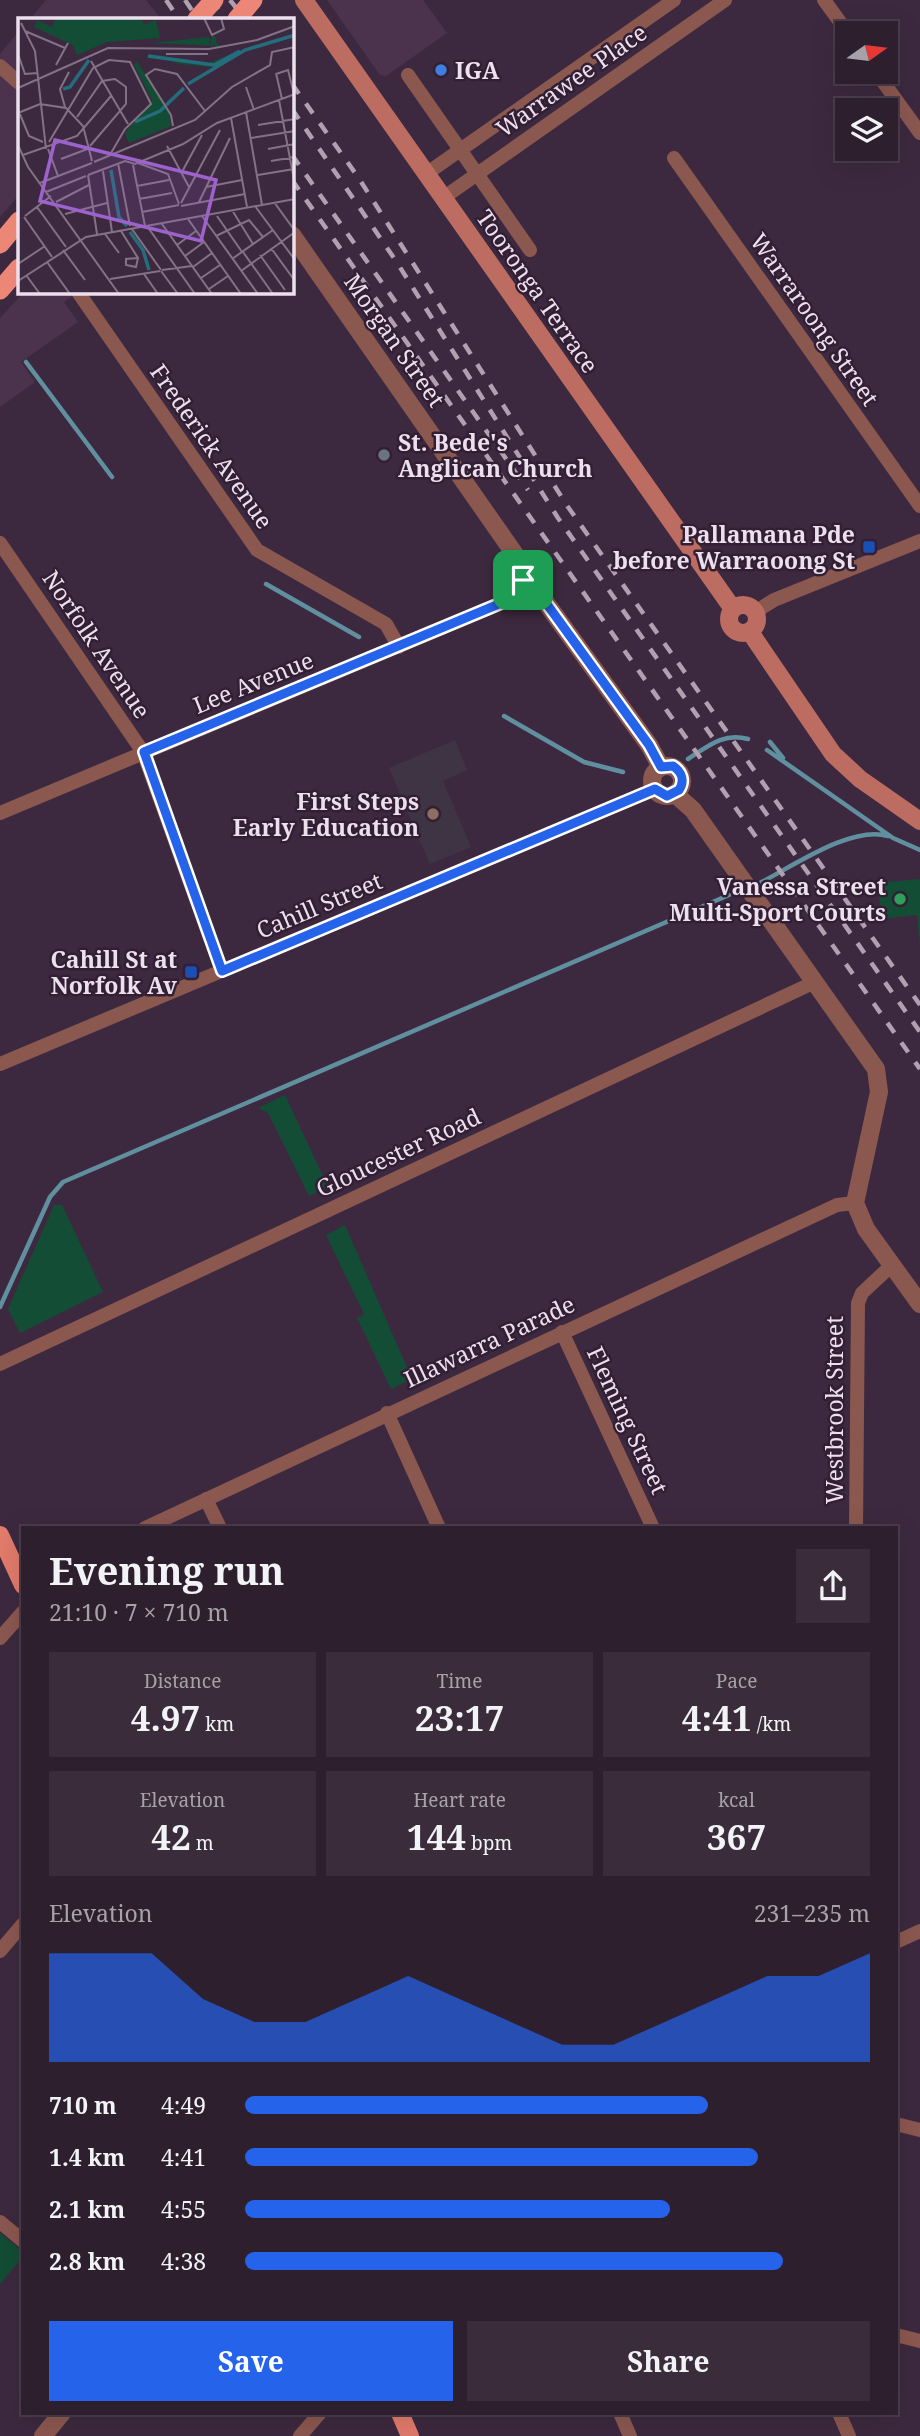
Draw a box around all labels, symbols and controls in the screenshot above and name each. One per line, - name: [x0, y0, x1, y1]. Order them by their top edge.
- street label: Warrawee Place: [489, 16, 653, 144]
- inset map: [18, 18, 294, 294]
- north arrow: [835, 21, 898, 84]
- map controls: [835, 21, 898, 161]
- place label: IGA: [455, 54, 500, 86]
- marker: IGA: [433, 62, 449, 78]
- button: layers: [835, 98, 898, 161]
- street label: Tooronga Terrace: [470, 203, 606, 379]
- street label: Warraroong Street: [743, 226, 887, 412]
- street label: Morgan Street: [337, 267, 453, 413]
- street label: Frederick Avenue: [143, 357, 281, 535]
- place label: St. Bede's Anglican Church: [398, 426, 593, 484]
- marker: St. Bede's Anglican Church: [376, 447, 392, 463]
- place label: Pallamana Pde before Warraoong St: [613, 518, 855, 576]
- marker: Pallamana Pde before Warraoong St: [861, 539, 877, 555]
- pin: [493, 550, 553, 610]
- icon: arrive: [504, 561, 542, 599]
- street label: Norfolk Avenue: [36, 564, 158, 724]
- street label: Lee Avenue: [188, 643, 318, 721]
- place label: First Steps Early Education: [233, 785, 419, 843]
- marker: First Steps Early Education: [425, 806, 441, 822]
- street label: Cahill Street: [251, 864, 387, 946]
- place label: Vanessa Street Multi-Sport Courts: [669, 870, 886, 928]
- marker: Vanessa Street Multi-Sport Courts: [892, 891, 908, 907]
- place label: Cahill St at Norfolk Av: [50, 943, 177, 1001]
- marker: Cahill St at Norfolk Av: [183, 964, 199, 980]
- street label: Gloucester Road: [311, 1100, 485, 1204]
- street label: Illawarra Parade: [398, 1287, 580, 1395]
- street label: Westbrook Street: [818, 1316, 850, 1504]
- street label: Fleming Street: [580, 1341, 676, 1499]
- text: Evening run: [49, 1544, 284, 1596]
- button: share: [796, 1549, 870, 1623]
- text: 21:10 · 7 × 710 m: [49, 1596, 229, 1628]
- text: Distance: [144, 1668, 221, 1694]
- text: Time: [437, 1668, 482, 1694]
- text: Pace: [716, 1668, 757, 1694]
- text: 4.97: [131, 1694, 200, 1741]
- text: 23:17: [415, 1694, 504, 1741]
- text: 4:41: [682, 1694, 752, 1741]
- text: km: [200, 1711, 234, 1737]
- text: /km: [752, 1711, 791, 1737]
- text: Elevation: [140, 1787, 225, 1813]
- text: Heart rate: [413, 1787, 506, 1813]
- text: kcal: [718, 1787, 755, 1813]
- text: 42: [151, 1813, 191, 1860]
- text: 144: [407, 1813, 466, 1860]
- text: 367: [707, 1813, 766, 1860]
- text: m: [191, 1830, 214, 1856]
- text: bpm: [466, 1830, 512, 1856]
- text: Elevation: [49, 1897, 153, 1929]
- text: 231–235 m: [754, 1897, 870, 1929]
- text: 710 m: [49, 2089, 117, 2121]
- text: 4:49: [161, 2089, 206, 2121]
- text: 1.4 km: [49, 2141, 125, 2173]
- text: 4:41: [161, 2141, 206, 2173]
- text: 2.1 km: [49, 2193, 125, 2225]
- text: 4:55: [161, 2193, 206, 2225]
- text: 2.8 km: [49, 2245, 125, 2277]
- text: 4:38: [161, 2245, 206, 2277]
- button: Save: [49, 2321, 453, 2401]
- button: Share: [467, 2321, 870, 2401]

